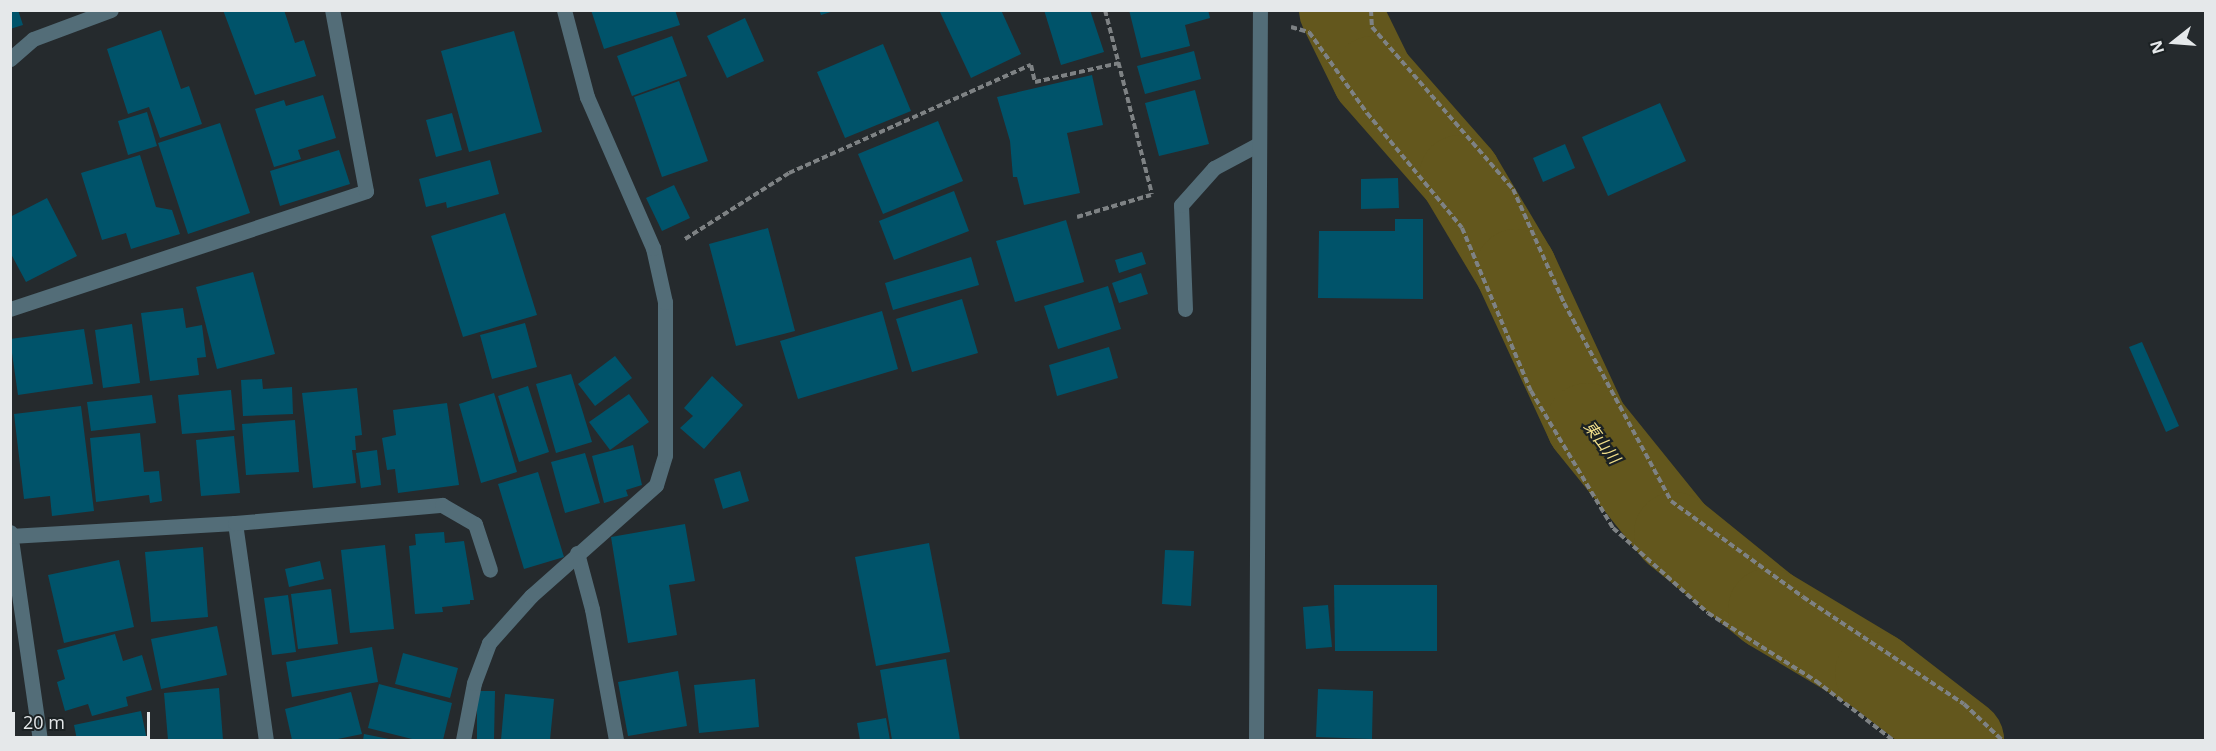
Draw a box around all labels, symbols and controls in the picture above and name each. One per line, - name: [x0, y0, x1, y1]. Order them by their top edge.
- north arrow: [2144, 12, 2204, 72]
- text: N: [2144, 38, 2169, 57]
- water label: 東山川: [1580, 417, 1624, 467]
- scale bar: [15, 700, 153, 738]
- text: 20 m: [23, 710, 65, 734]

